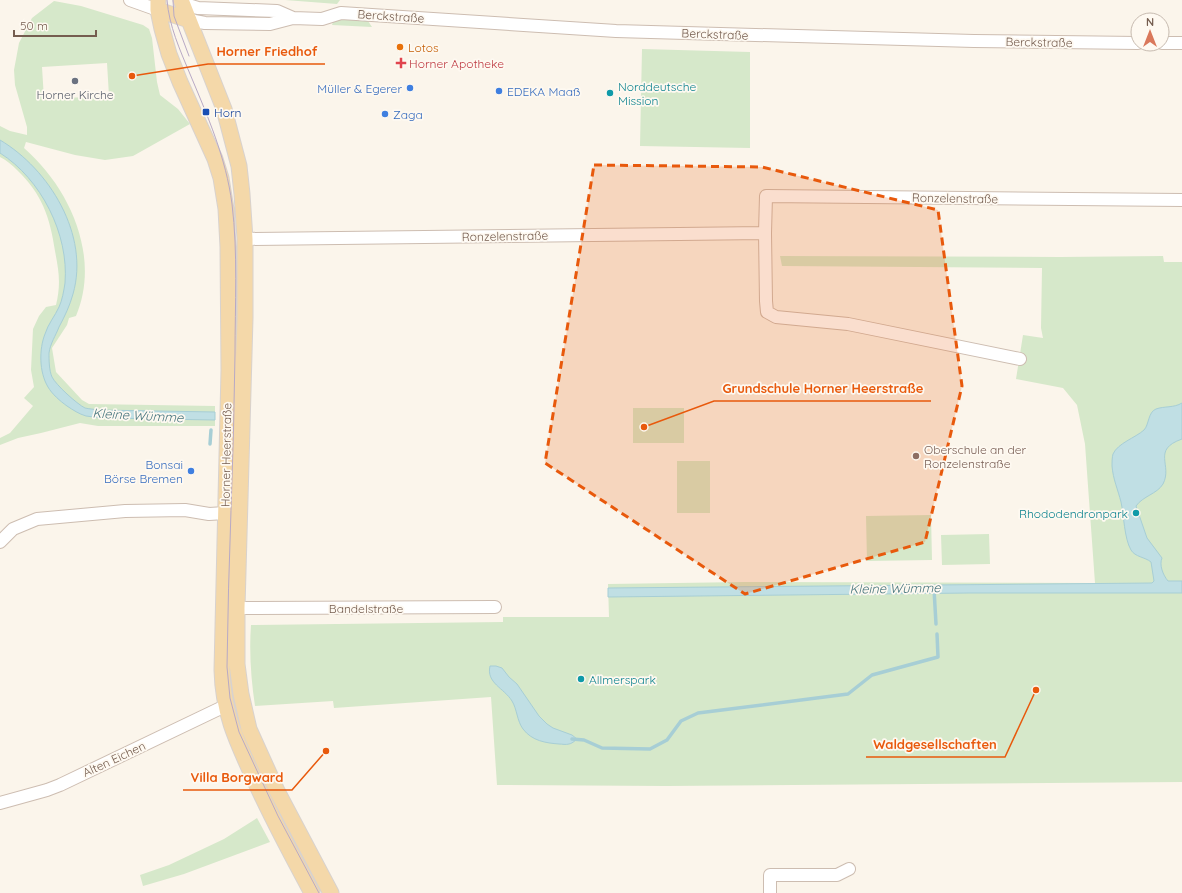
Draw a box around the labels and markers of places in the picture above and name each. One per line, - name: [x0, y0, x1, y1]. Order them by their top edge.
- callout: Horner Friedhof: [208, 39, 325, 64]
- place label: Lotos: [408, 40, 439, 55]
- marker: Lotos: [395, 42, 405, 52]
- place label: Horner Apotheke: [409, 56, 504, 71]
- marker: Horner Apotheke: [396, 58, 406, 68]
- marker: Horner Kirche: [70, 76, 80, 86]
- place label: Norddeutsche Mission: [618, 79, 696, 108]
- place label: Müller & Egerer: [317, 81, 402, 96]
- marker: Müller & Egerer: [405, 83, 415, 93]
- place label: EDEKA Maaß: [507, 84, 580, 99]
- marker: EDEKA Maaß: [494, 86, 504, 96]
- place label: Horner Kirche: [37, 87, 114, 102]
- marker: Norddeutsche Mission: [605, 88, 615, 98]
- place label: Horn: [214, 105, 241, 120]
- marker: Horn: [201, 107, 211, 117]
- place label: Zaga: [393, 107, 423, 122]
- marker: Zaga: [380, 109, 390, 119]
- callout: Grundschule Horner Heerstraße: [714, 376, 931, 401]
- place label: Oberschule an der Ronzelenstraße: [924, 442, 1027, 471]
- marker: Oberschule an der Ronzelenstraße: [911, 451, 921, 461]
- place label: Bonsai Börse Bremen: [104, 457, 183, 486]
- marker: Bonsai Börse Bremen: [186, 466, 196, 476]
- place label: Rhododendronpark: [1019, 506, 1128, 521]
- marker: Rhododendronpark: [1131, 508, 1141, 518]
- place label: Allmerspark: [589, 672, 656, 687]
- marker: Allmerspark: [576, 674, 586, 684]
- callout: Waldgesellschaften: [866, 732, 1005, 757]
- callout: Villa Borgward: [183, 765, 292, 790]

